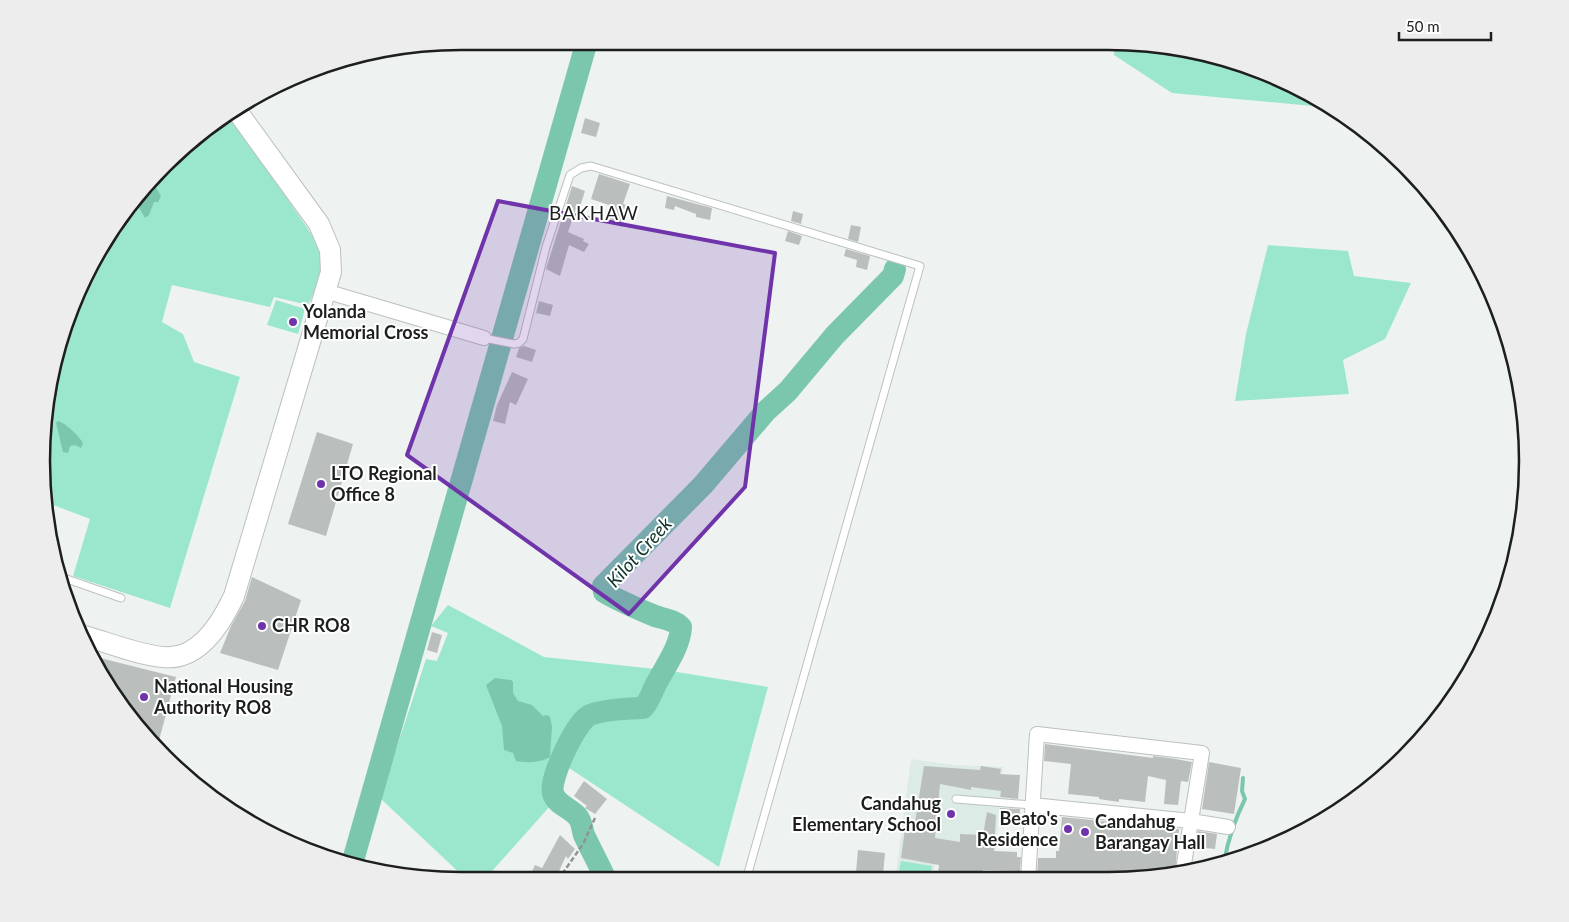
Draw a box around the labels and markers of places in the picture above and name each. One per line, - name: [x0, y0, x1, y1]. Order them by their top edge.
- place label: Yolanda Memorial Cross: [302, 300, 429, 343]
- marker: Yolanda Memorial Cross: [287, 316, 299, 328]
- place label: LTO Regional Office 8: [331, 462, 437, 505]
- marker: LTO Regional Office 8: [315, 478, 327, 490]
- place label: CHR RO8: [272, 614, 350, 636]
- marker: CHR RO8: [256, 620, 268, 632]
- place label: National Housing Authority RO8: [153, 675, 293, 718]
- marker: National Housing Authority RO8: [138, 691, 150, 703]
- place label: Candahug Elementary School: [792, 792, 941, 835]
- place label: Beato's Residence: [977, 807, 1058, 850]
- marker: Candahug Elementary School: [945, 808, 957, 820]
- place label: Candahug Barangay Hall: [1095, 810, 1205, 853]
- marker: Beato's Residence: [1062, 823, 1074, 835]
- marker: Candahug Barangay Hall: [1079, 826, 1091, 838]

